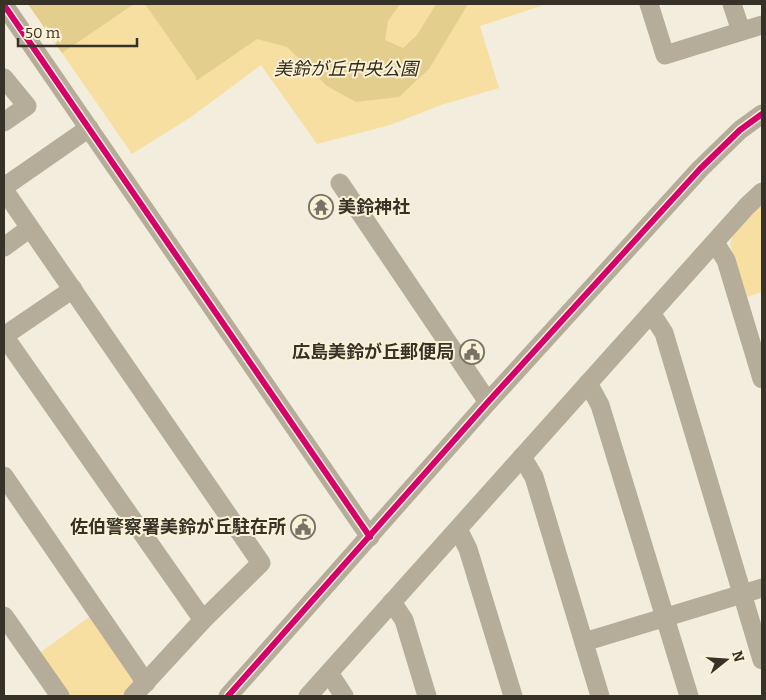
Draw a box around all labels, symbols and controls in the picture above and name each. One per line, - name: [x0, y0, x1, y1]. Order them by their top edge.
- scale bar: [18, 15, 136, 47]
- text: 50 m: [25, 24, 61, 42]
- park label: 美鈴が丘中央公園: [274, 58, 421, 80]
- temple icon: 美鈴神社: [308, 194, 334, 220]
- place label: 美鈴神社: [338, 196, 410, 218]
- public building icon: 広島美鈴が丘郵便局: [459, 339, 485, 365]
- place label: 広島美鈴が丘郵便局: [292, 341, 454, 363]
- public building icon: 佐伯警察署美鈴が丘駐在所: [290, 514, 316, 540]
- place label: 佐伯警察署美鈴が丘駐在所: [70, 516, 286, 538]
- north arrow: [701, 635, 751, 685]
- text: N: [728, 649, 748, 664]

